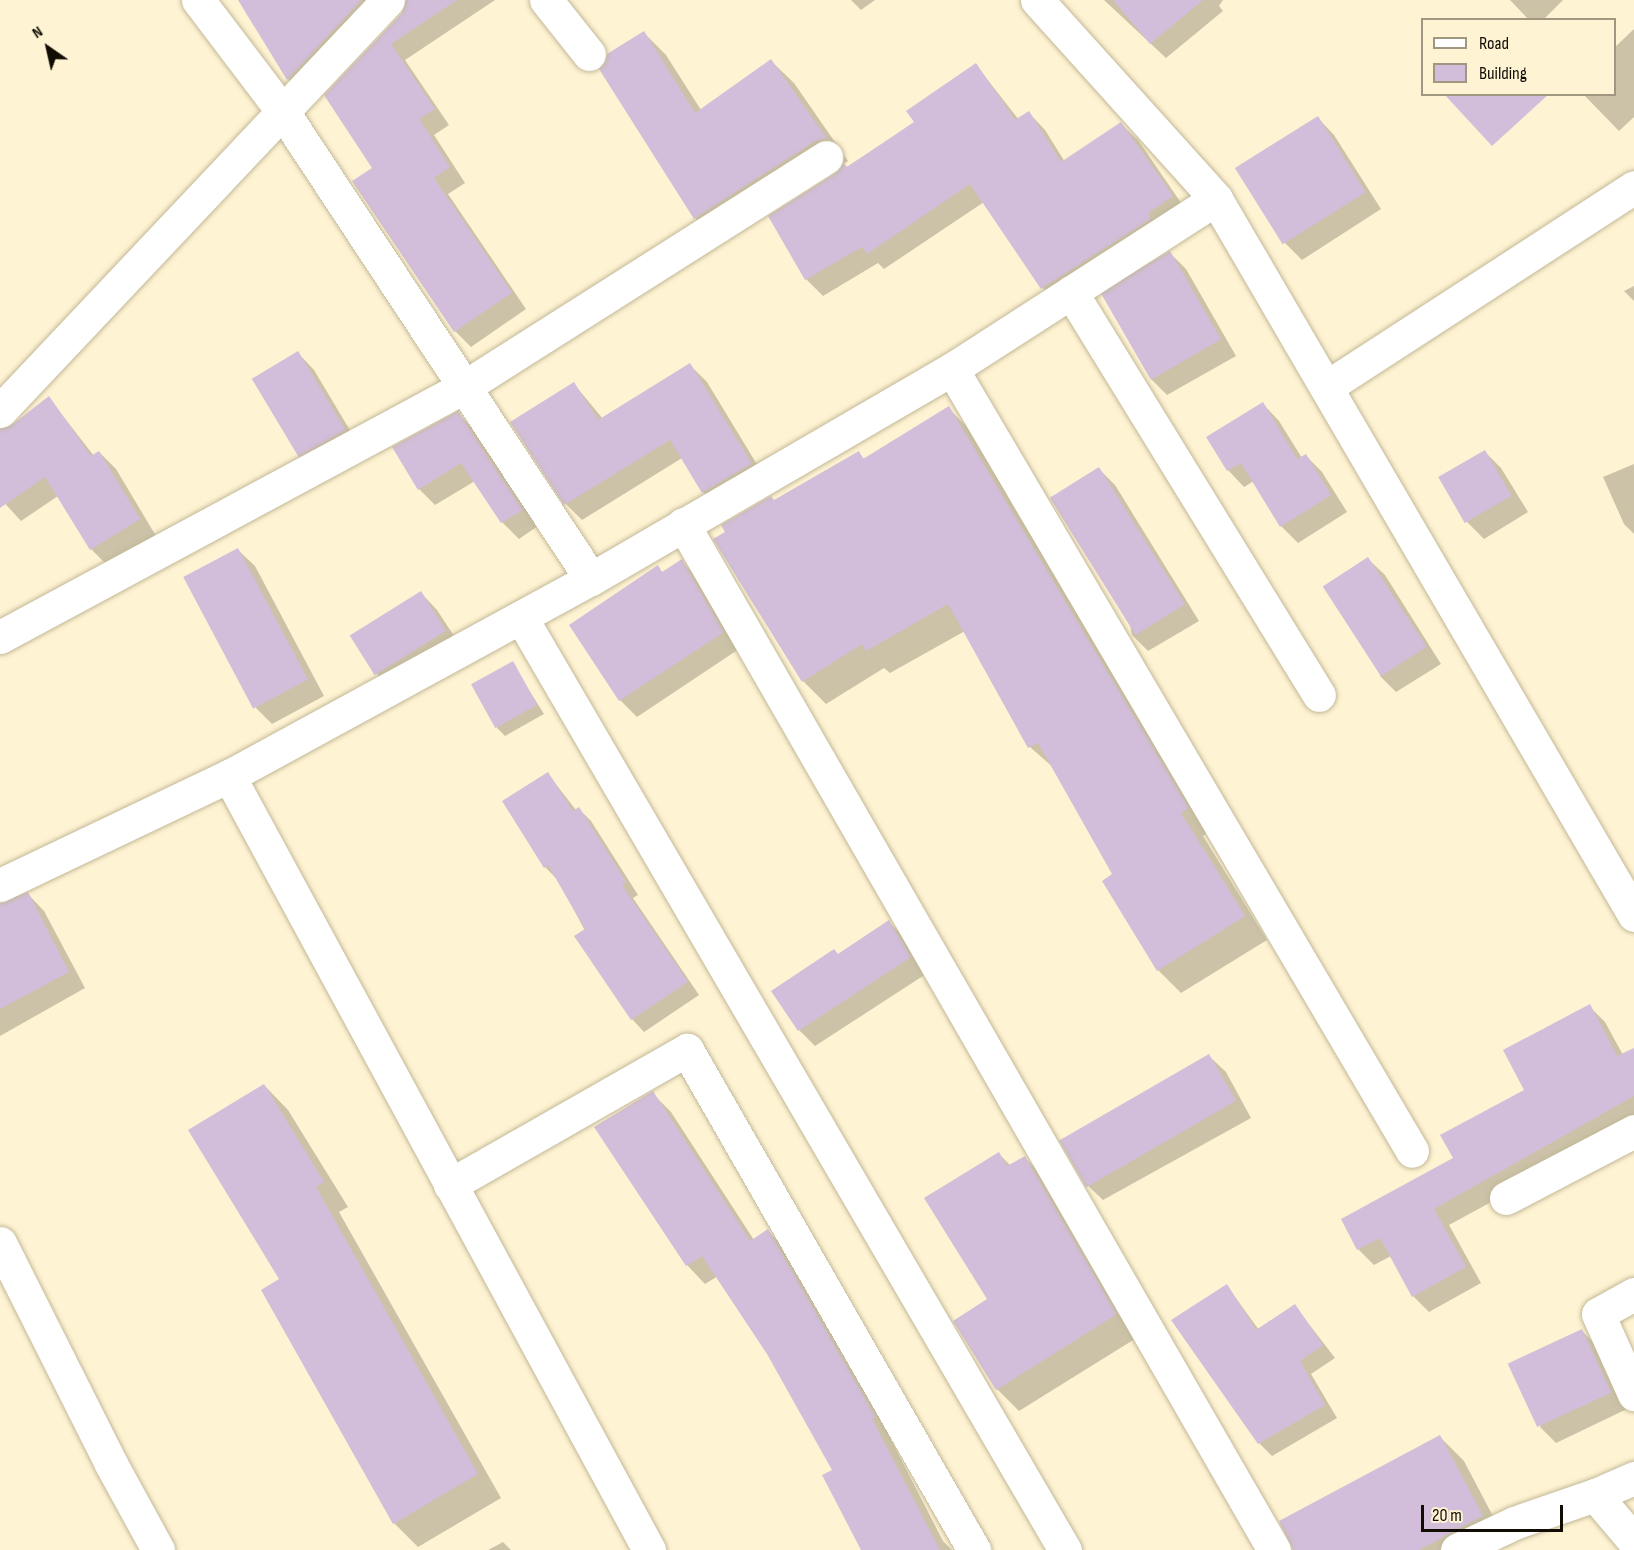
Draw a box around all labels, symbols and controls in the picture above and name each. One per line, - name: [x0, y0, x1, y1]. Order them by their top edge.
- north arrow: [18, 18, 78, 78]
- legend: [1421, 18, 1616, 96]
- text: N: [29, 22, 47, 43]
- text: Road: [1479, 33, 1509, 54]
- text: Building: [1479, 63, 1527, 84]
- scale bar: [1424, 1493, 1566, 1531]
- text: 20 m: [1432, 1505, 1462, 1526]

